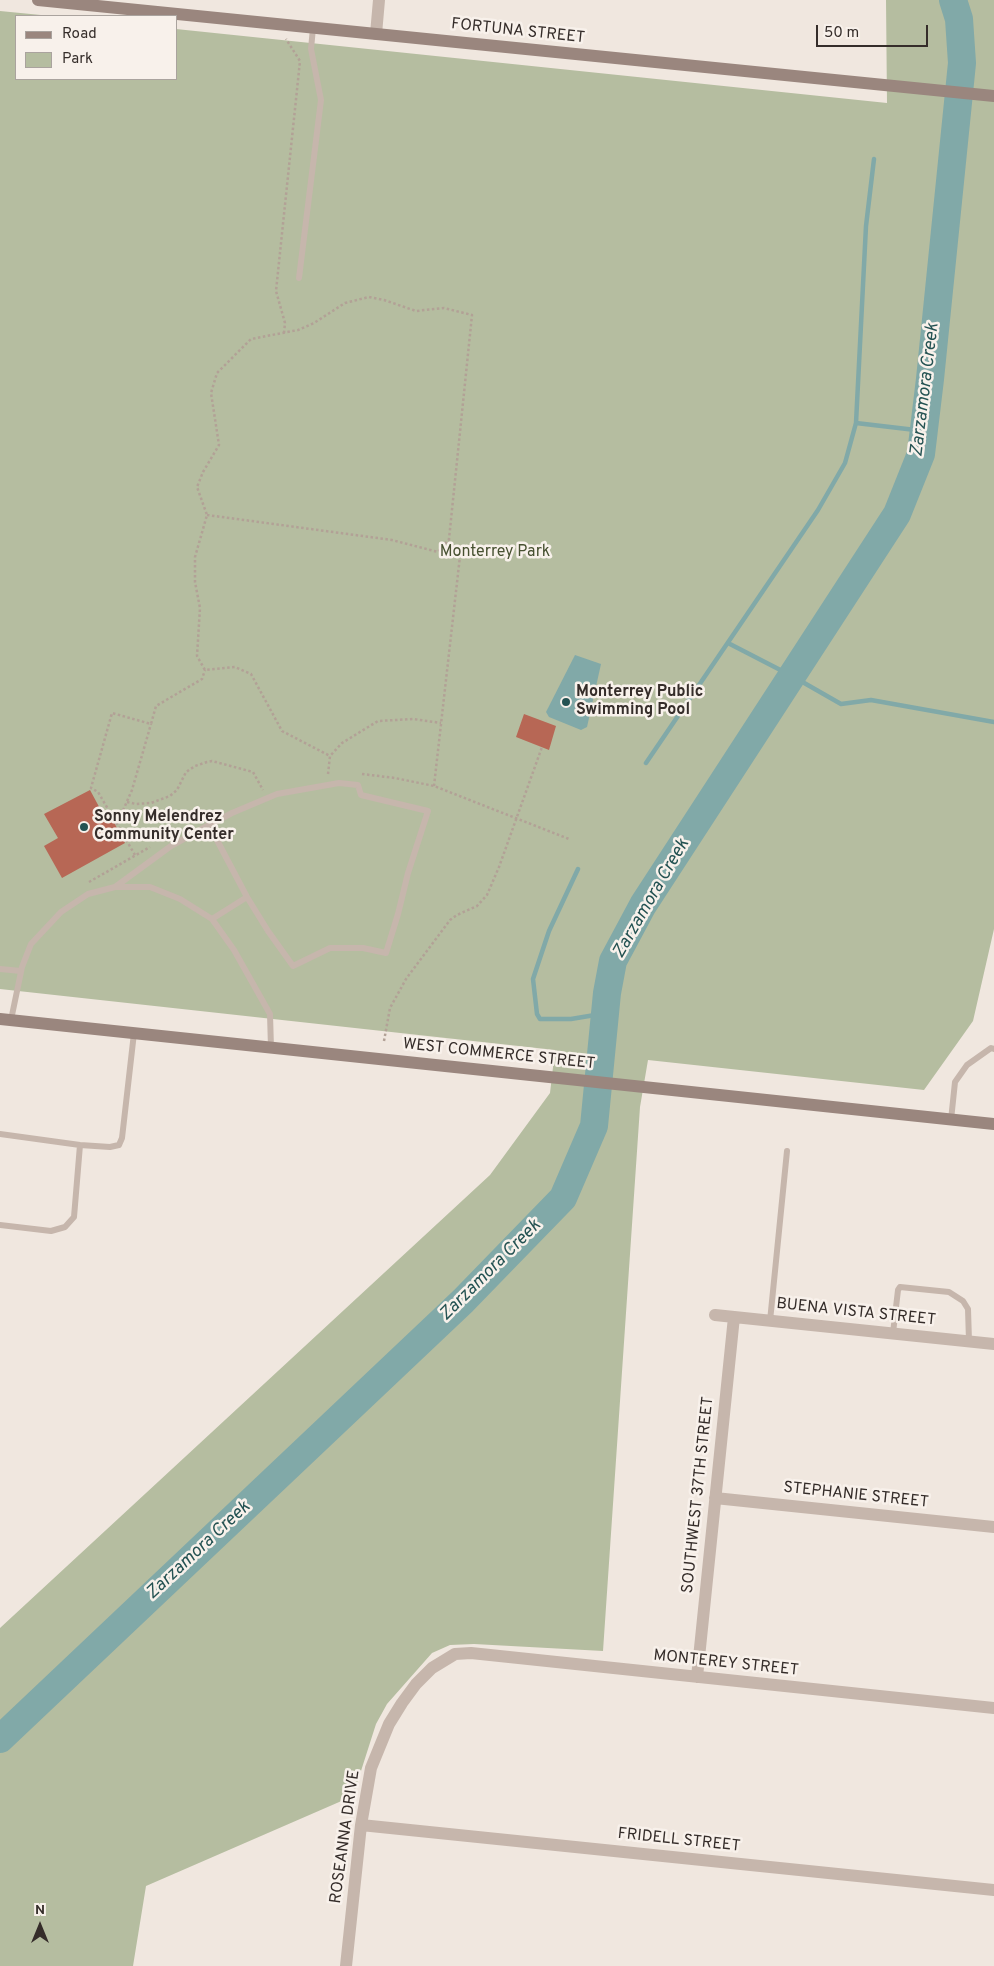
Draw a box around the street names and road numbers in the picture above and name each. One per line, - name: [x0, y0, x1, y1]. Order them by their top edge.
- street label: FORTUNA STREET: [450, 15, 586, 49]
- street label: WEST COMMERCE STREET: [402, 1035, 596, 1075]
- street label: BUENA VISTA STREET: [775, 1295, 937, 1331]
- street label: SOUTHWEST 37TH STREET: [679, 1396, 719, 1594]
- street label: STEPHANIE STREET: [782, 1479, 930, 1513]
- street label: MONTEREY STREET: [652, 1647, 800, 1681]
- street label: ROSEANNA DRIVE: [327, 1769, 365, 1905]
- street label: FRIDELL STREET: [617, 1825, 741, 1857]

